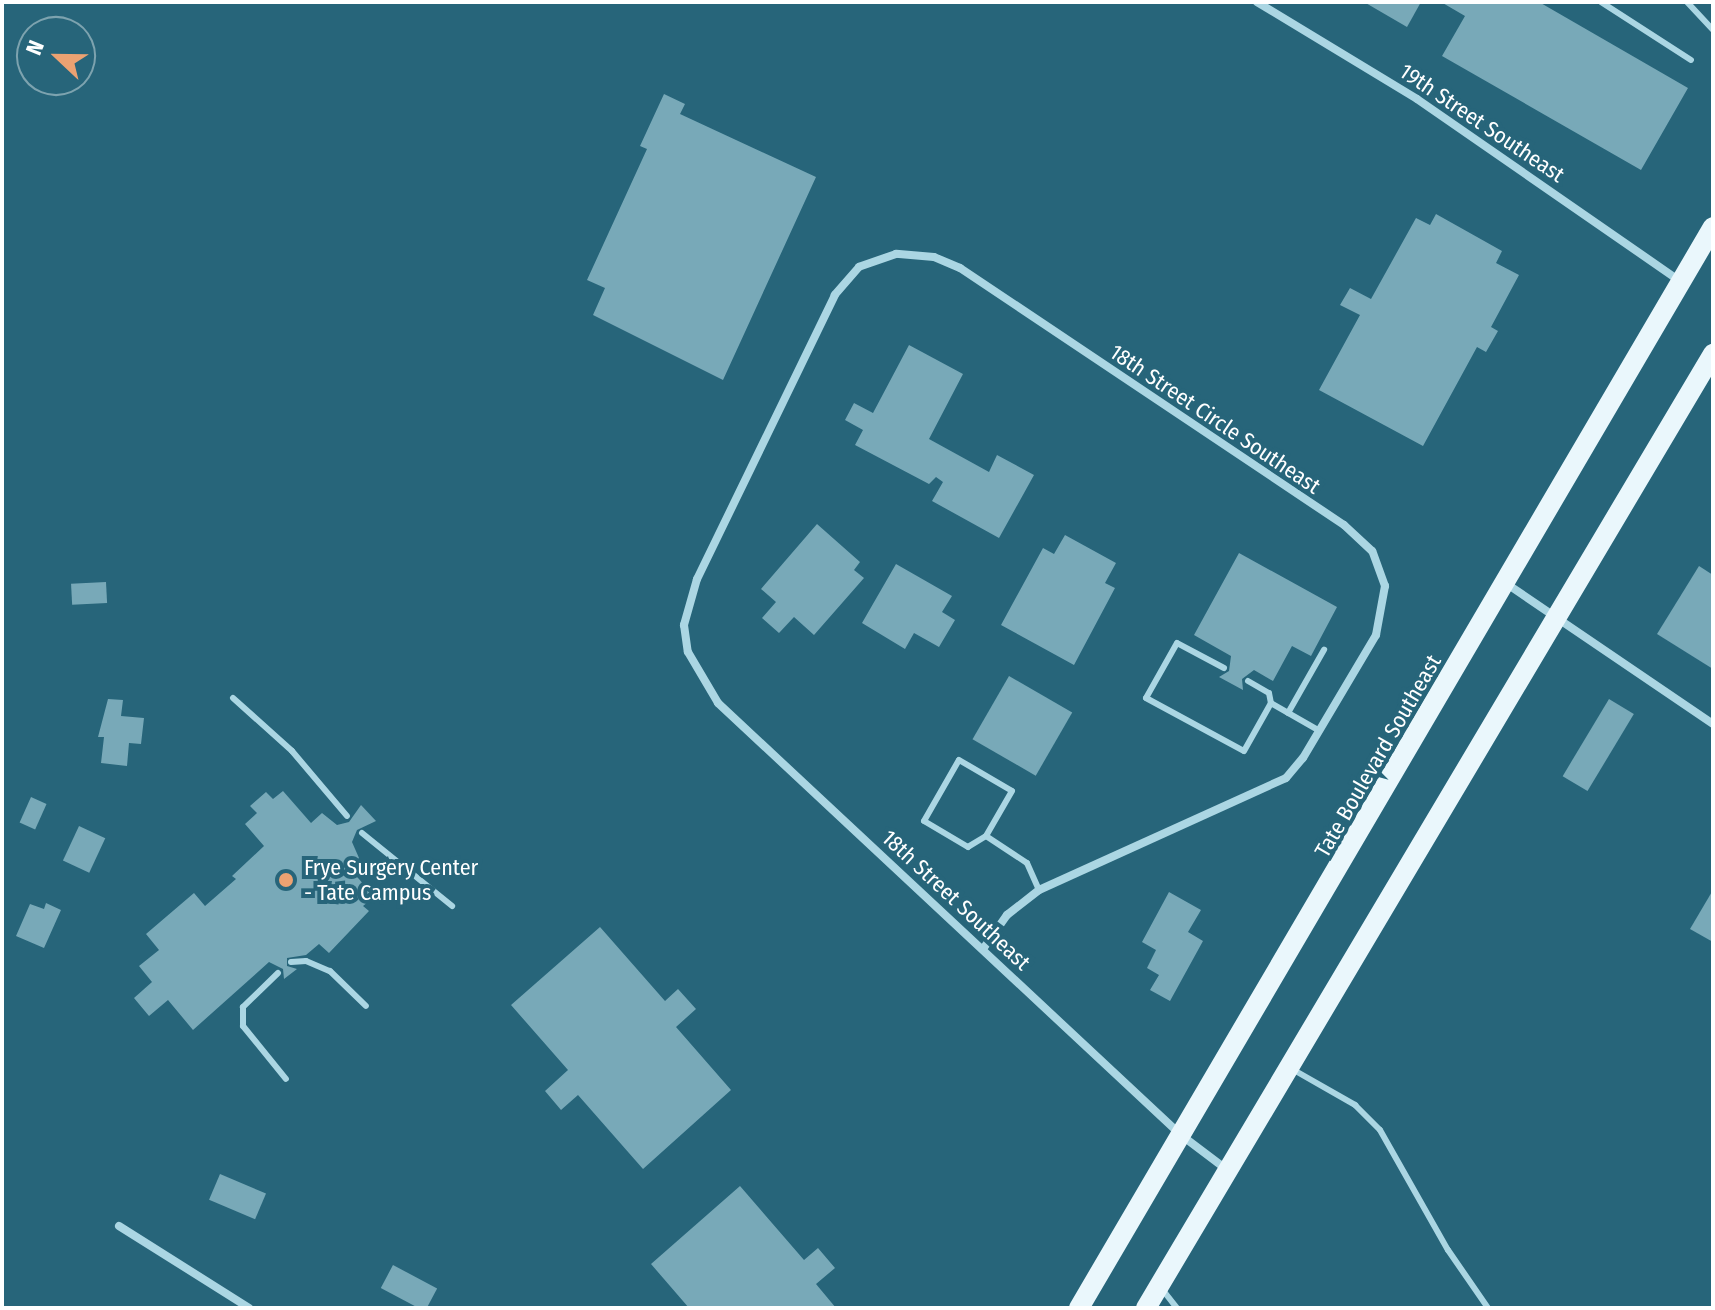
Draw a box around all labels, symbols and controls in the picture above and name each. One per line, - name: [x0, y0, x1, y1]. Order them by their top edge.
- north arrow: [16, 16, 96, 96]
- text: N: [20, 36, 50, 59]
- street label: 19th Street Southeast: [1395, 58, 1569, 188]
- street label: 18th Street Circle Southeast: [1105, 339, 1325, 499]
- street label: Tate Boulevard Southeast: [1309, 650, 1447, 862]
- street label: 18th Street Southeast: [876, 824, 1036, 976]
- place label: Frye Surgery Center - Tate Campus: [304, 854, 478, 906]
- marker: Frye Surgery Center - Tate Campus: [275, 869, 297, 891]

